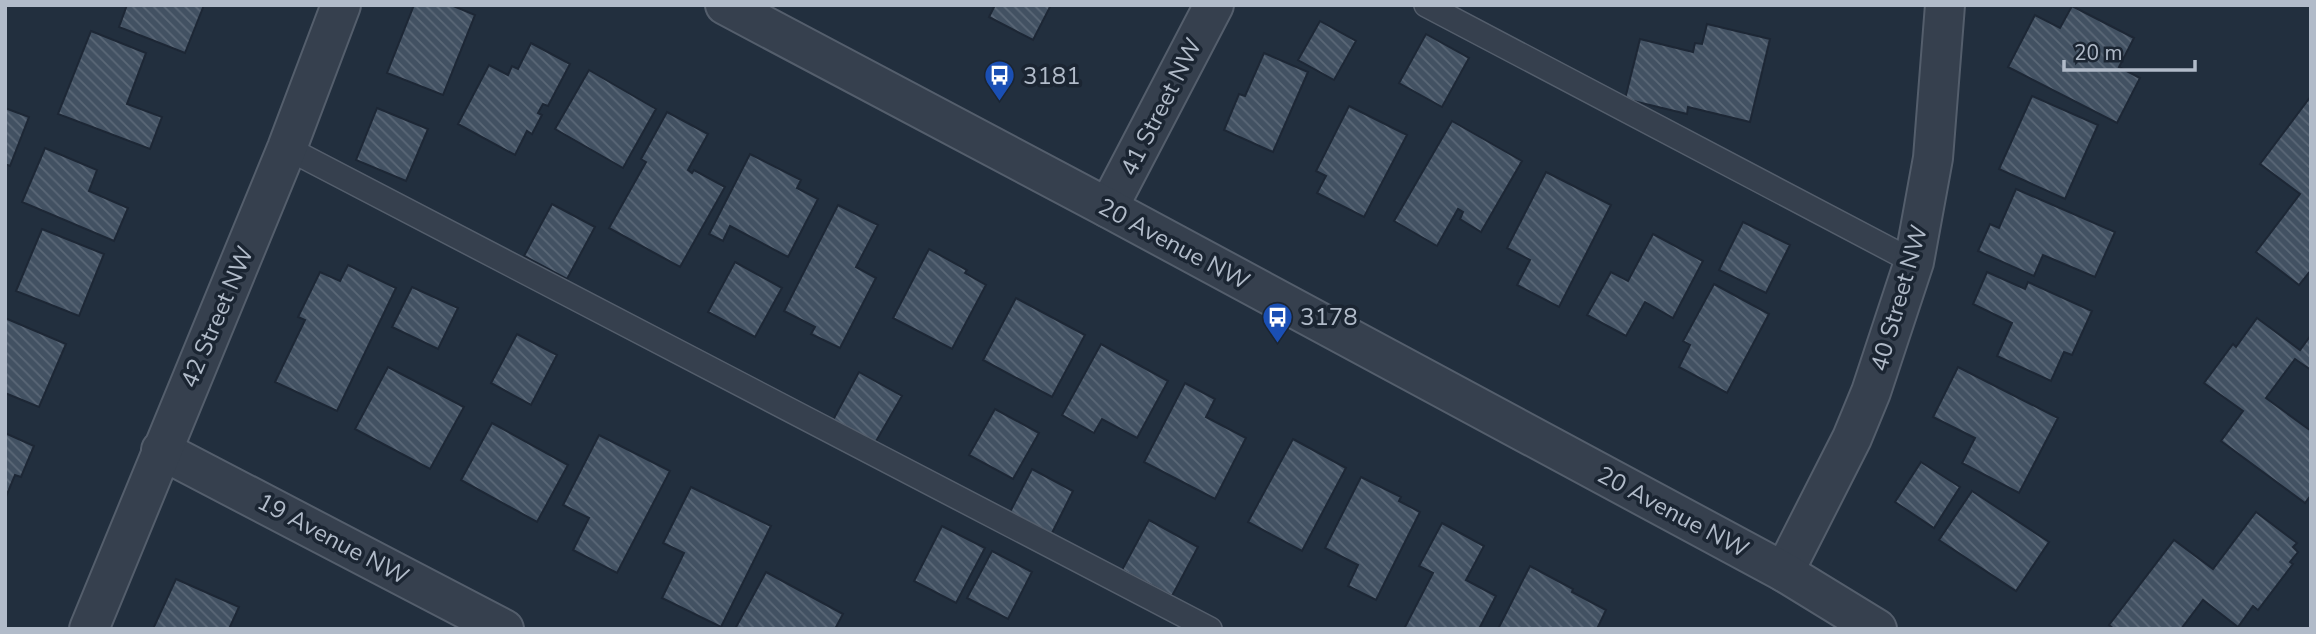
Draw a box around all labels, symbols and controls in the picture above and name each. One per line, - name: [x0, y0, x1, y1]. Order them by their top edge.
- scale bar: [2064, 28, 2195, 72]
- street label: 41 Street NW: [1113, 33, 1209, 181]
- text: 20 m: [2074, 39, 2123, 67]
- bus stop icon: 3181: [983, 59, 1017, 103]
- place label: 3181: [1023, 60, 1081, 92]
- street label: 20 Avenue NW: [1093, 191, 1255, 297]
- street label: 40 Street NW: [1863, 221, 1935, 375]
- street label: 42 Street NW: [173, 241, 261, 393]
- bus stop icon: 3178: [1260, 300, 1294, 344]
- place label: 3178: [1300, 301, 1358, 333]
- street label: 20 Avenue NW: [1592, 459, 1754, 565]
- street label: 19 Avenue NW: [252, 486, 414, 592]

